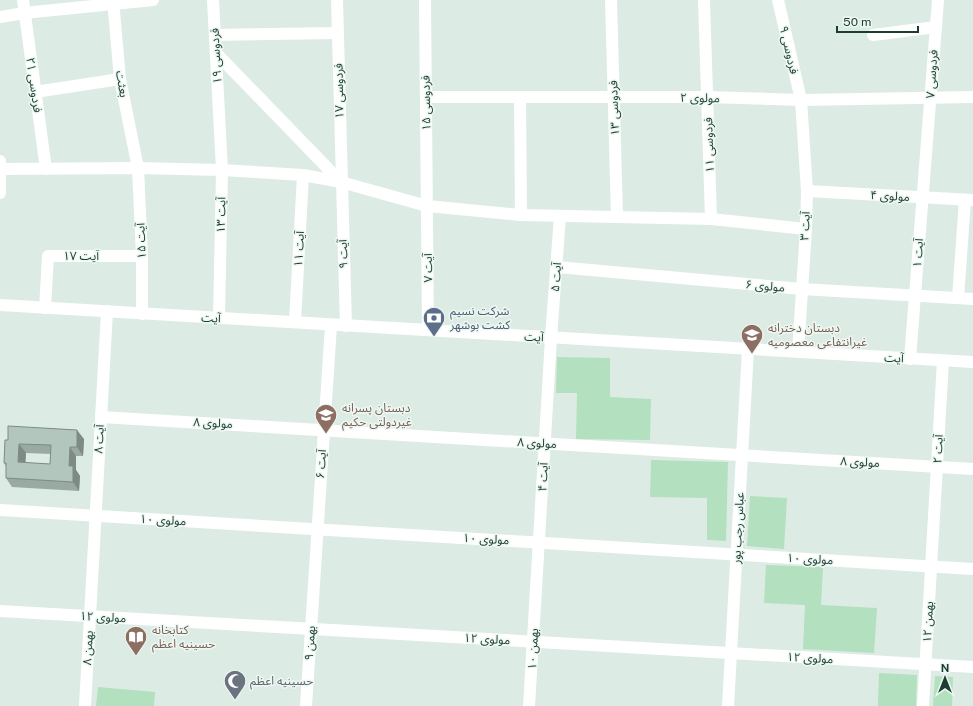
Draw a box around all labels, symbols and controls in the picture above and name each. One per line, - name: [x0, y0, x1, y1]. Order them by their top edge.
- scale bar: [837, 8, 918, 34]
- text: 50 m: [843, 15, 871, 29]
- street label: فردوسی ۹: [777, 25, 801, 75]
- street label: فردوسی ۱۹: [208, 28, 224, 84]
- street label: فردوسی ۷: [923, 49, 941, 99]
- street label: فردوسی ۲۱: [23, 56, 45, 114]
- street label: فردوسی ۱۷: [332, 63, 346, 119]
- street label: بعثت: [113, 70, 131, 98]
- street label: فردوسی ۱۵: [419, 75, 433, 131]
- street label: فردوسی ۱۳: [606, 80, 622, 136]
- street label: مولوی ۲: [680, 91, 720, 105]
- street label: فردوسی ۱۱: [701, 117, 717, 173]
- street label: مولوی ۴: [870, 188, 910, 204]
- street label: آیت ۱۳: [214, 196, 228, 233]
- street label: آیت ۳: [797, 211, 813, 241]
- street label: آیت ۱۵: [133, 222, 149, 259]
- street label: آیت ۱۱: [291, 230, 307, 267]
- street label: آیت ۱: [910, 237, 926, 268]
- street label: آیت ۹: [335, 239, 351, 269]
- street label: آیت ۱۷: [63, 249, 100, 263]
- street label: آیت ۷: [421, 253, 435, 283]
- street label: آیت ۵: [548, 261, 564, 292]
- street label: مولوی ۶: [745, 277, 785, 295]
- place label: شرکت نسیم کشت بوشهر: [449, 304, 511, 332]
- bank icon: شرکت نسیم کشت بوشهر: [421, 305, 447, 338]
- street label: آیت: [201, 310, 222, 326]
- place label: دبستان دخترانه غیرانتفاعی معصومیه: [768, 321, 867, 349]
- school or university icon: دبستان دخترانه غیرانتفاعی معصومیه: [739, 322, 765, 355]
- street label: آیت: [524, 329, 545, 345]
- street label: آیت: [884, 350, 905, 366]
- place label: دبستان پسرانه غیردولتی حکیم: [342, 401, 412, 431]
- school or university icon: دبستان پسرانه غیردولتی حکیم: [313, 402, 339, 435]
- street label: مولوی ۸: [193, 415, 233, 431]
- street label: آیت ۸: [91, 424, 107, 454]
- street label: آیت ۲: [930, 434, 946, 464]
- street label: مولوی ۸: [517, 435, 557, 451]
- street label: آیت ۶: [313, 448, 329, 479]
- street label: مولوی ۸: [840, 454, 880, 470]
- street label: آیت ۴: [535, 462, 551, 492]
- street label: عباس رجب پور: [729, 492, 748, 565]
- street label: مولوی ۱۰: [139, 512, 187, 528]
- street label: مولوی ۱۰: [462, 531, 510, 547]
- street label: مولوی ۱۰: [786, 551, 834, 567]
- street label: بهمن ۱۲: [920, 601, 936, 643]
- street label: مولوی ۱۲: [79, 609, 127, 625]
- place label: کتابخانه حسینیه اعظم: [152, 623, 215, 653]
- library icon: کتابخانه حسینیه اعظم: [123, 624, 149, 657]
- street label: بهمن ۹: [302, 625, 318, 661]
- street label: بهمن ۱۰: [525, 628, 541, 670]
- street label: بهمن ۸: [80, 630, 96, 666]
- street label: مولوی ۱۲: [463, 631, 511, 647]
- street label: مولوی ۱۲: [786, 650, 834, 666]
- north arrow: [925, 658, 965, 698]
- text: N: [941, 662, 949, 674]
- mosque icon: حسینیه اعظم: [222, 668, 248, 701]
- place label: حسینیه اعظم: [250, 674, 313, 690]

